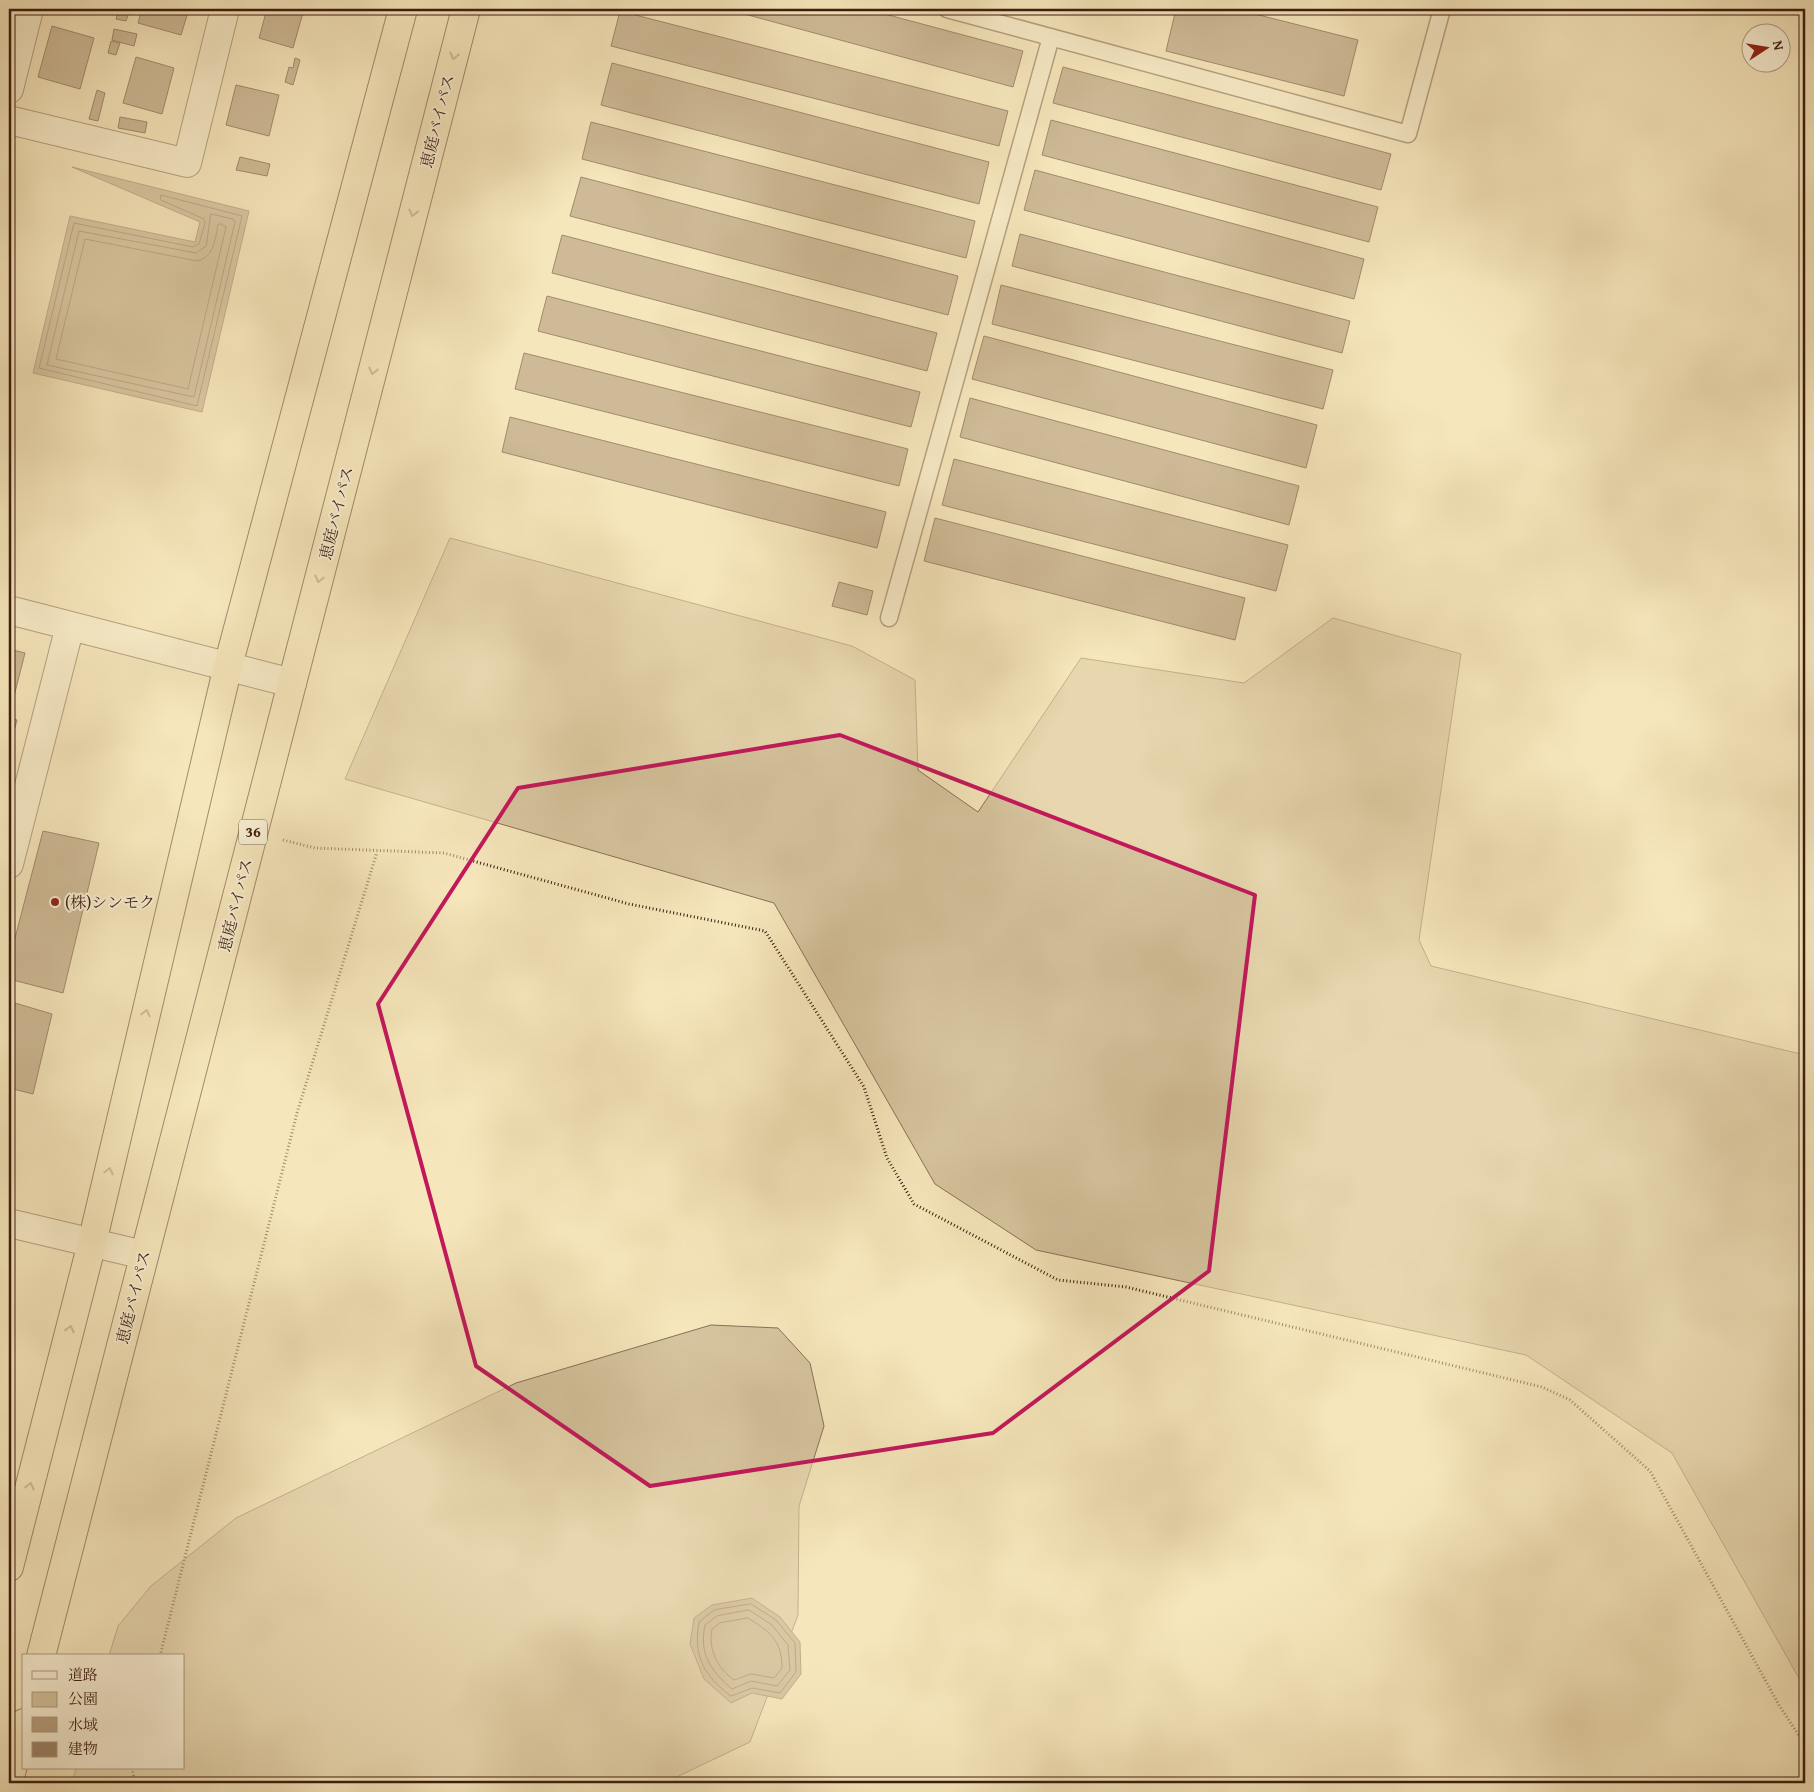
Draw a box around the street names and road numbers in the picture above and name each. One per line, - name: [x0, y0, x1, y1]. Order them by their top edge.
- street label: 恵庭バイパス: [414, 72, 460, 170]
- street label: 恵庭バイパス: [313, 464, 359, 562]
- road number: 36: [239, 820, 267, 844]
- street label: 恵庭バイパス: [212, 856, 258, 954]
- street label: 恵庭バイパス: [110, 1248, 156, 1346]

